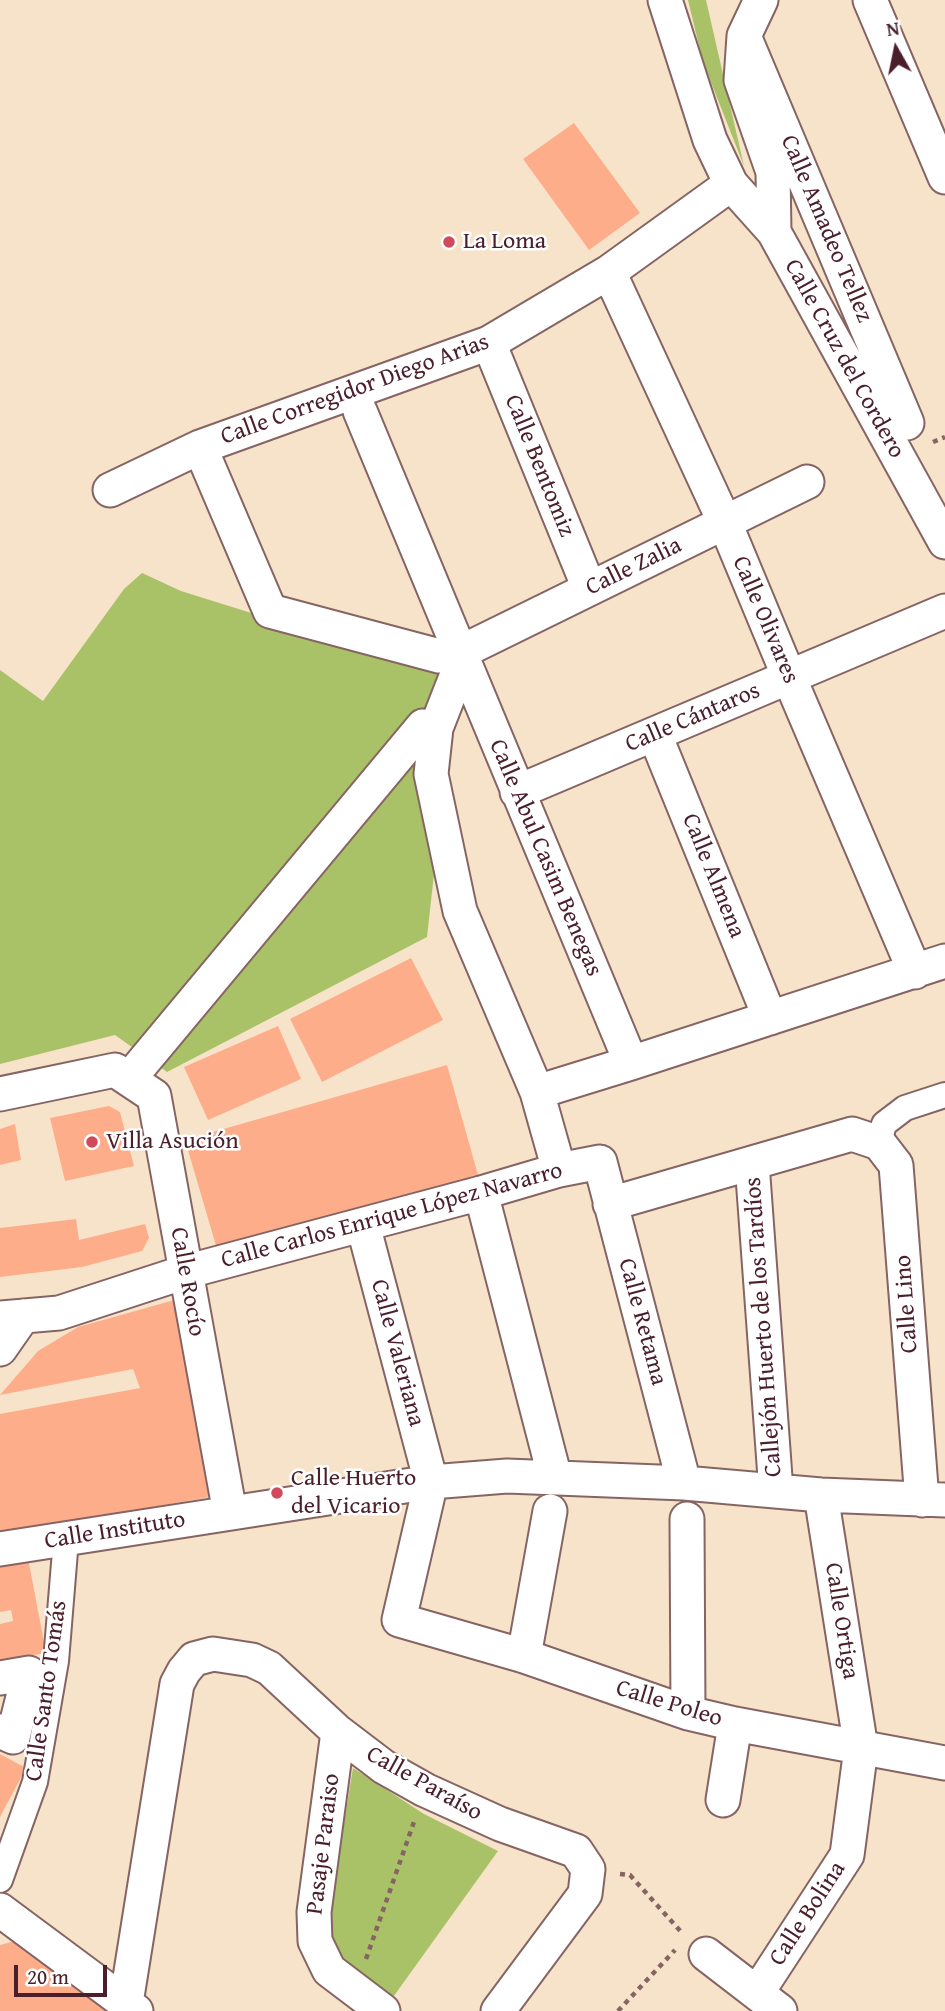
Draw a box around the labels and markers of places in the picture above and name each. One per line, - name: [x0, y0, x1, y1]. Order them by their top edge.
- place label: La Loma: [463, 228, 546, 256]
- marker: La Loma: [441, 234, 457, 250]
- place label: Villa Asución: [106, 1128, 239, 1156]
- marker: Villa Asución: [84, 1134, 100, 1150]
- place label: Calle Huerto del Vicario: [291, 1465, 416, 1521]
- marker: Calle Huerto del Vicario: [269, 1485, 285, 1501]

